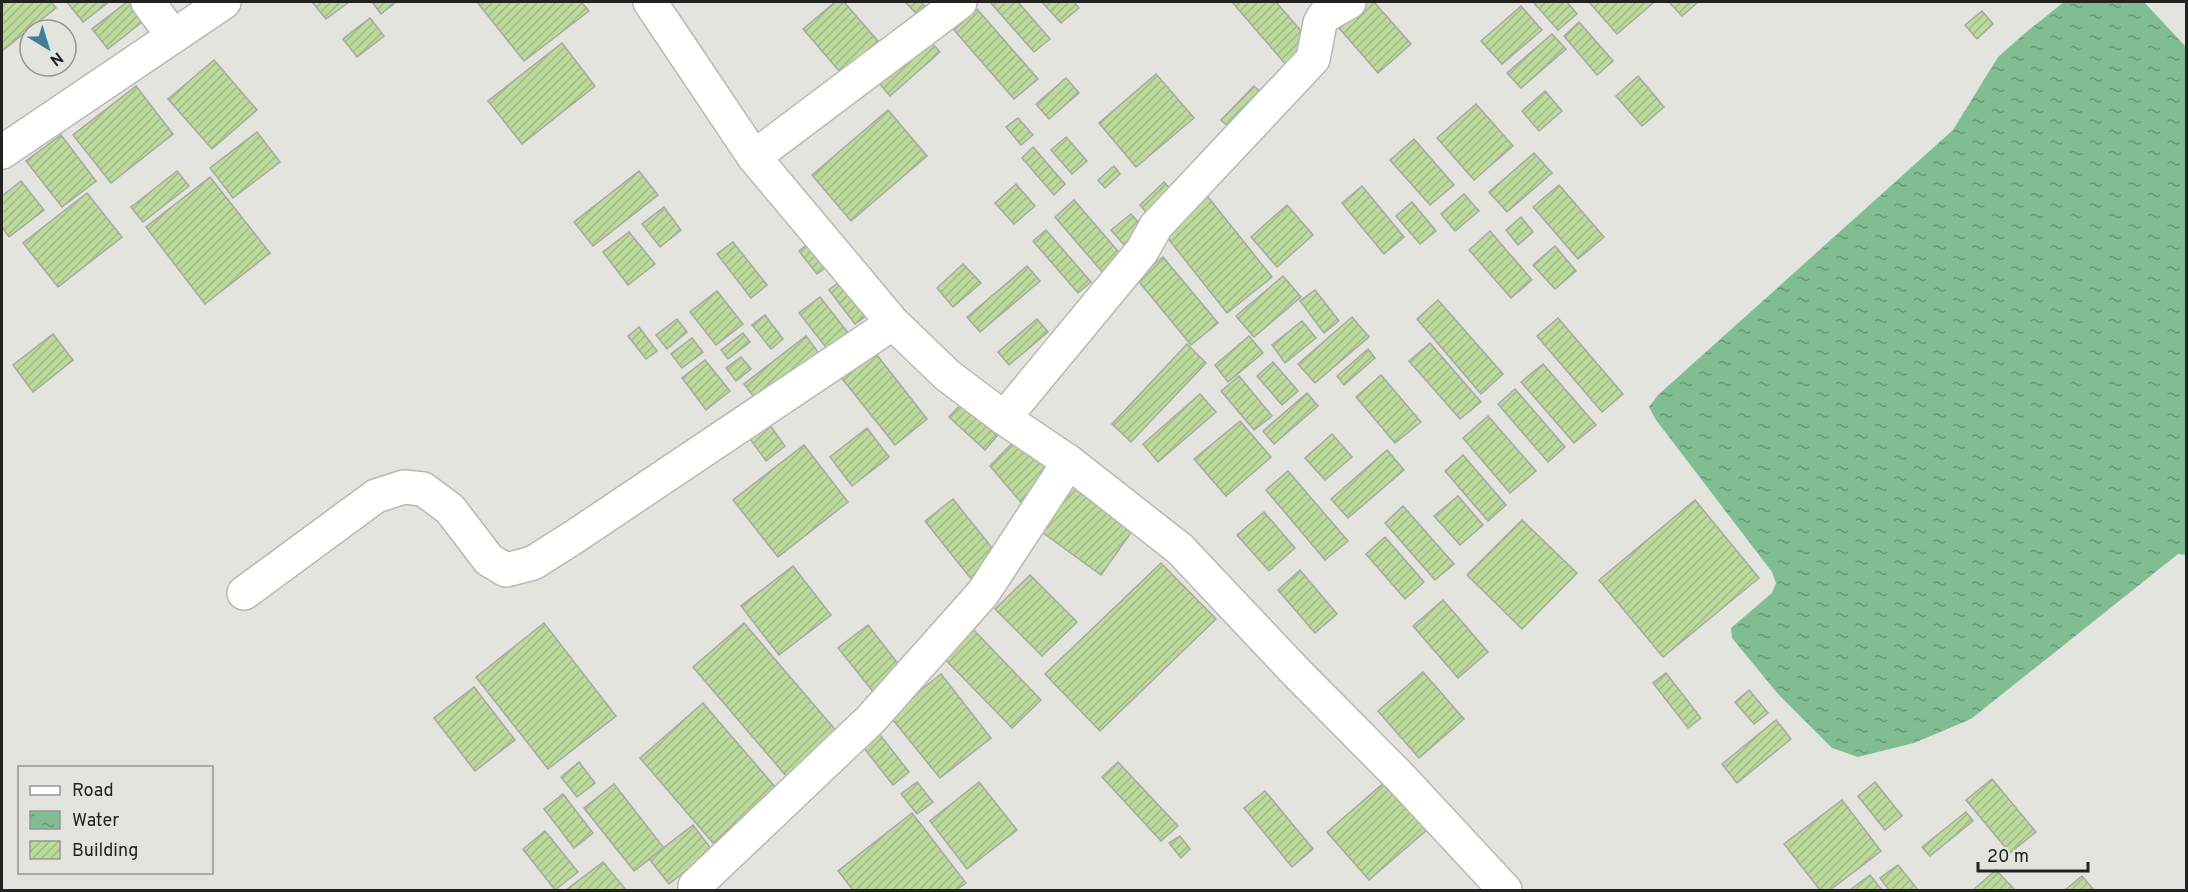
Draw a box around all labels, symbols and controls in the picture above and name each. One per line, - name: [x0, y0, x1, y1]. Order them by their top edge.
- north arrow: [18, 18, 78, 78]
- text: N: [45, 47, 67, 70]
- legend: [18, 766, 213, 874]
- text: Road: [72, 780, 114, 803]
- text: Water: [72, 810, 119, 833]
- scale bar: [1978, 835, 2088, 873]
- text: Building: [72, 840, 138, 863]
- text: 20 m: [1987, 846, 2029, 869]

